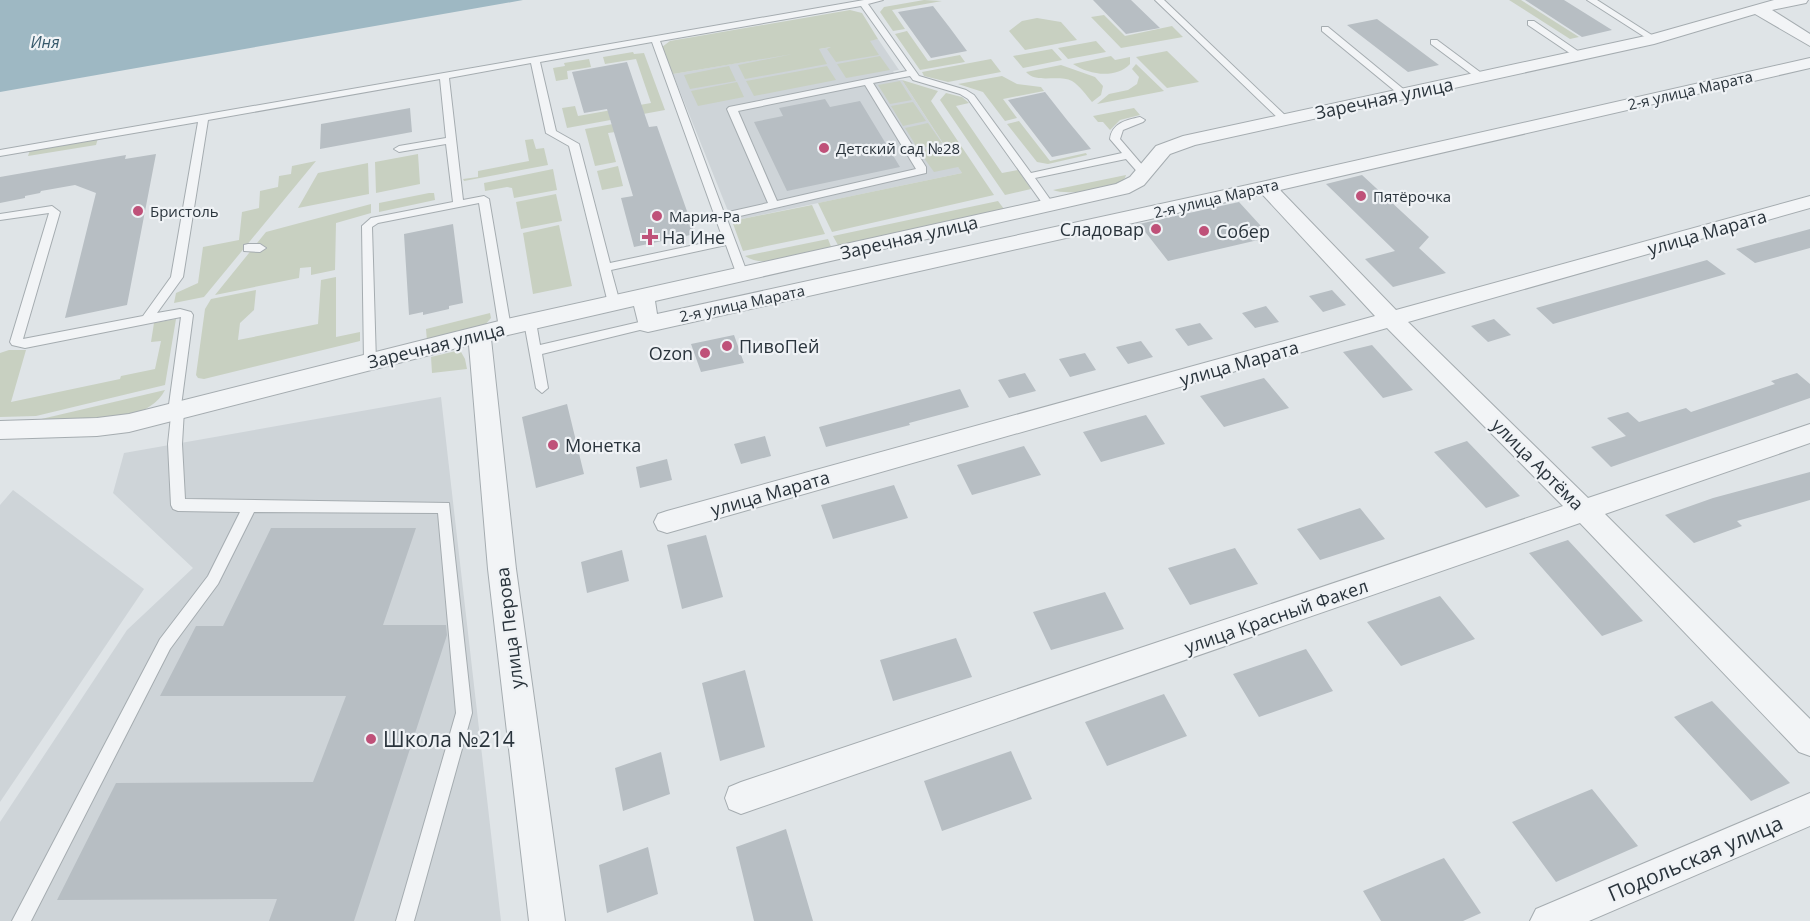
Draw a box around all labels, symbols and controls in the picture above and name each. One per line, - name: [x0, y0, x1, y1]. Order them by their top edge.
- water label: Иня: [30, 31, 60, 53]
- street label: 2-я улица Марата: [1626, 66, 1754, 114]
- street label: Заречная улица: [1313, 72, 1455, 124]
- place label: Детский сад №28: [836, 138, 960, 158]
- marker: Детский сад №28: [817, 141, 831, 155]
- street label: 2-я улица Марата: [1152, 174, 1280, 222]
- place label: Пятёрочка: [1373, 186, 1451, 206]
- marker: Пятёрочка: [1354, 189, 1368, 203]
- place label: Бристоль: [150, 201, 219, 221]
- marker: Бристоль: [131, 204, 145, 218]
- street label: улица Марата: [1645, 204, 1769, 260]
- place label: Мария-Ра: [669, 206, 740, 226]
- marker: Мария-Ра: [650, 209, 664, 223]
- street label: Заречная улица: [838, 209, 980, 265]
- place label: Сладовар: [1060, 217, 1144, 241]
- place label: Собер: [1216, 219, 1270, 243]
- marker: Сладовар: [1149, 222, 1163, 236]
- marker: Собер: [1197, 224, 1211, 238]
- place label: На Ине: [662, 225, 725, 249]
- marker: На Ине: [643, 230, 657, 244]
- street label: 2-я улица Марата: [678, 280, 806, 326]
- street label: Заречная улица: [365, 316, 507, 374]
- place label: ПивоПей: [739, 334, 819, 358]
- street label: улица Марата: [1177, 335, 1301, 391]
- marker: ПивоПей: [720, 339, 734, 353]
- place label: Ozon: [649, 341, 693, 365]
- marker: Ozon: [698, 346, 712, 360]
- street label: улица Артёма: [1487, 413, 1589, 515]
- place label: Монетка: [565, 433, 641, 457]
- marker: Монетка: [546, 438, 560, 452]
- street label: улица Марата: [708, 465, 832, 521]
- street label: улица Перова: [490, 566, 528, 690]
- street label: улица Красный Факел: [1181, 573, 1371, 659]
- place label: Школа №214: [383, 725, 515, 753]
- marker: Школа №214: [364, 732, 378, 746]
- street label: Подольская улица: [1603, 809, 1787, 907]

